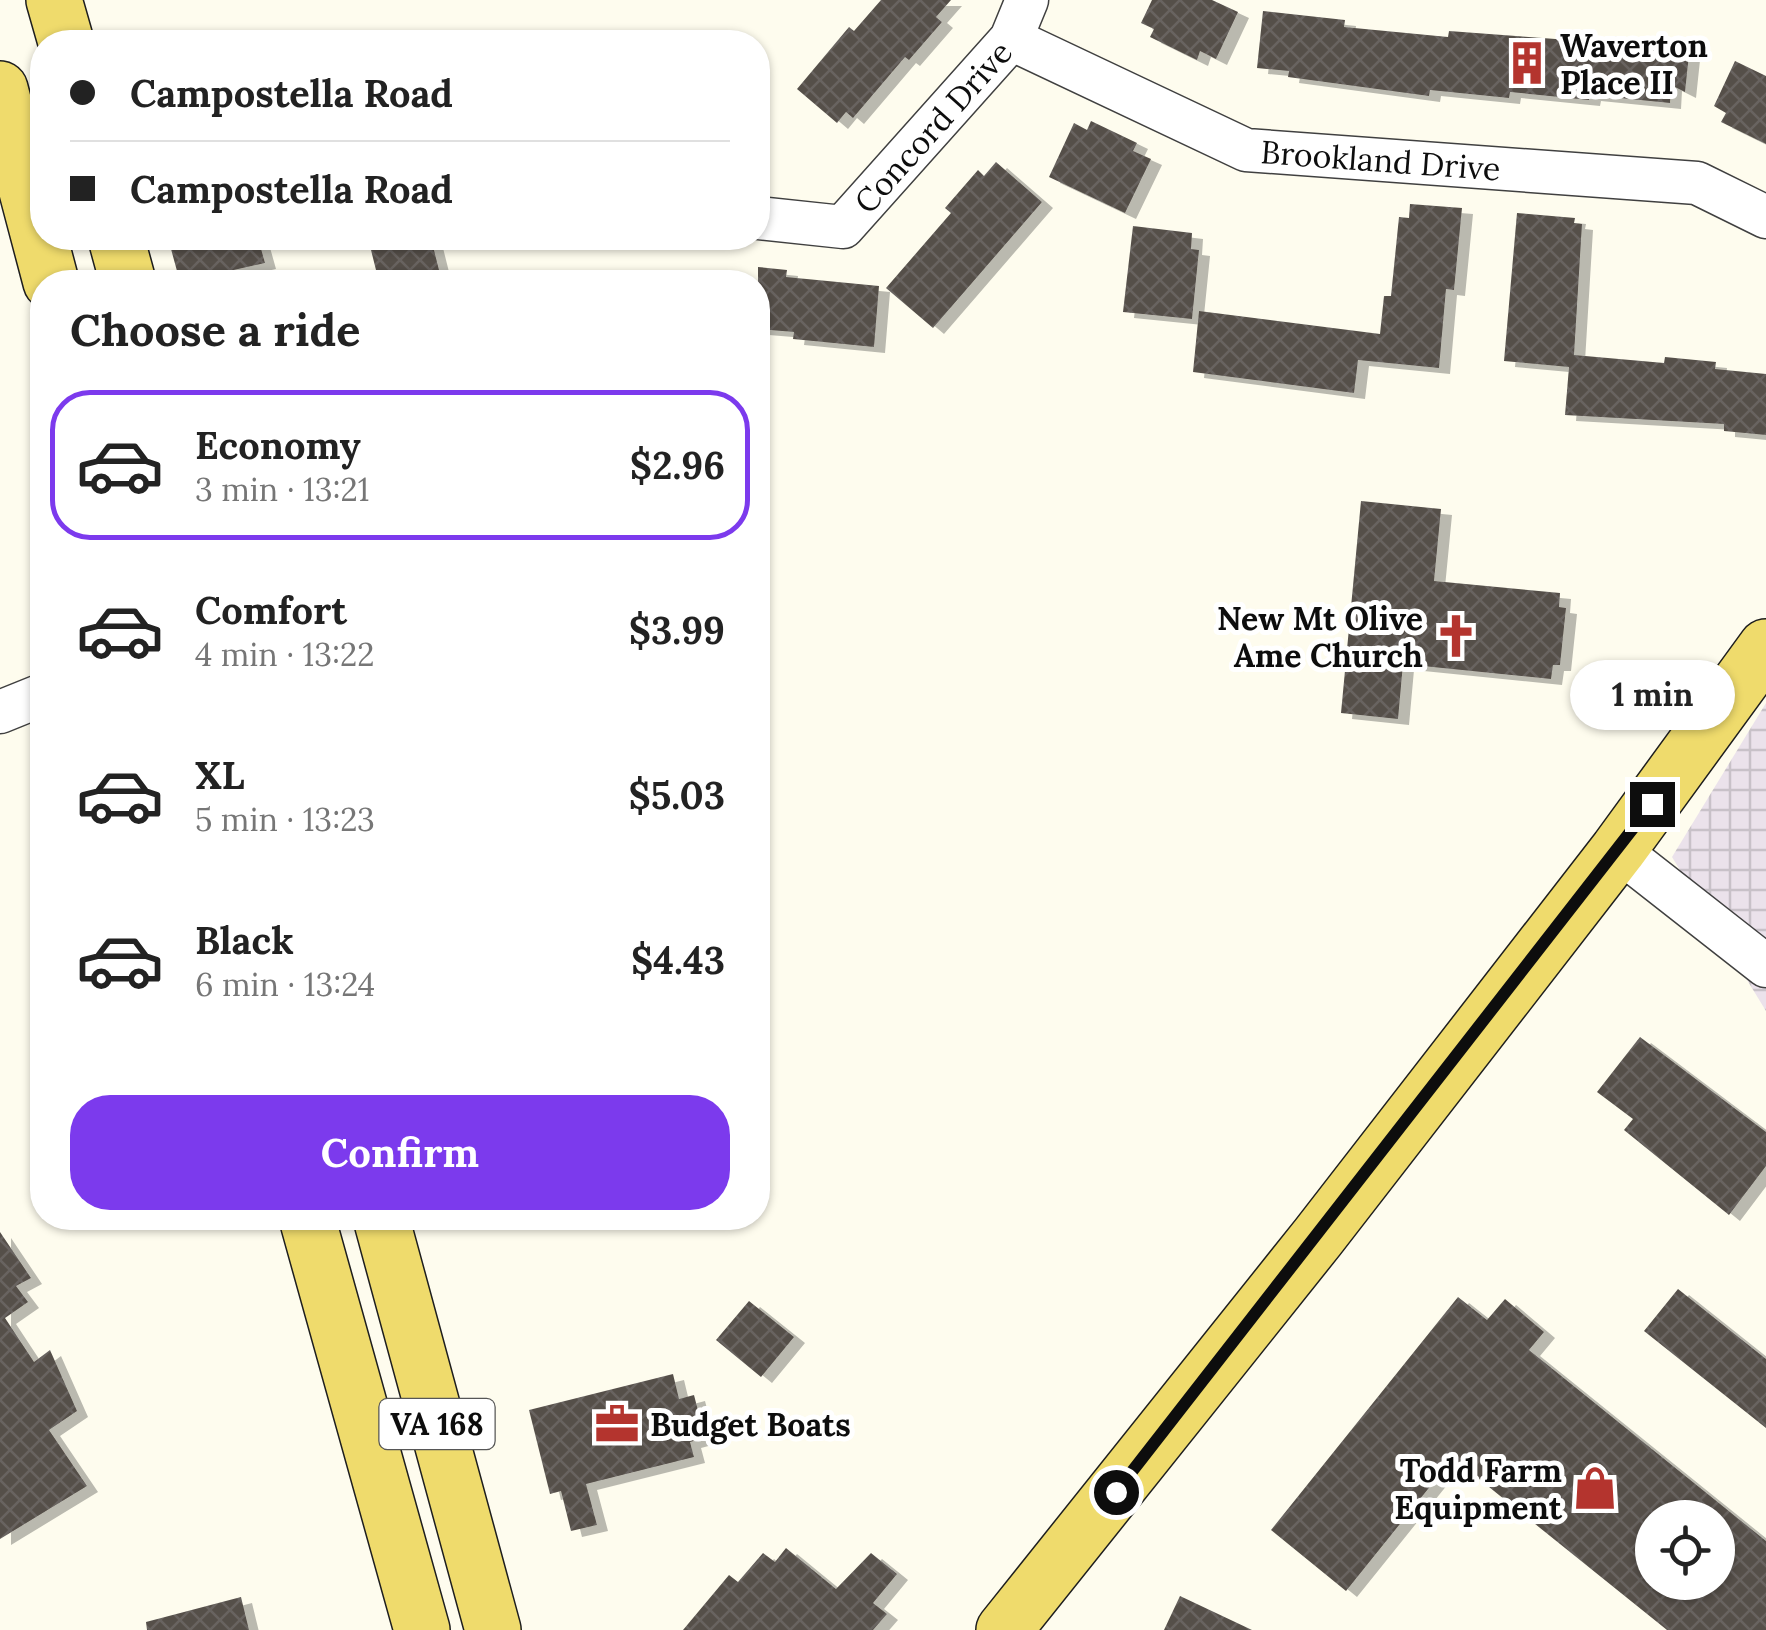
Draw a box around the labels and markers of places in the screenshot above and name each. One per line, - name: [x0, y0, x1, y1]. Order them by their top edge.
- place label: Waverton Place II: [1560, 25, 1708, 103]
- building icon: Waverton Place II: [1503, 39, 1551, 87]
- place label: New Mt Olive Ame Church: [1217, 598, 1423, 676]
- church icon: New Mt Olive Ame Church: [1432, 612, 1480, 660]
- office icon: Budget Boats: [593, 1400, 641, 1448]
- place label: Budget Boats: [650, 1404, 851, 1445]
- place label: Todd Farm Equipment: [1394, 1450, 1563, 1528]
- shop icon: Todd Farm Equipment: [1571, 1464, 1619, 1512]

